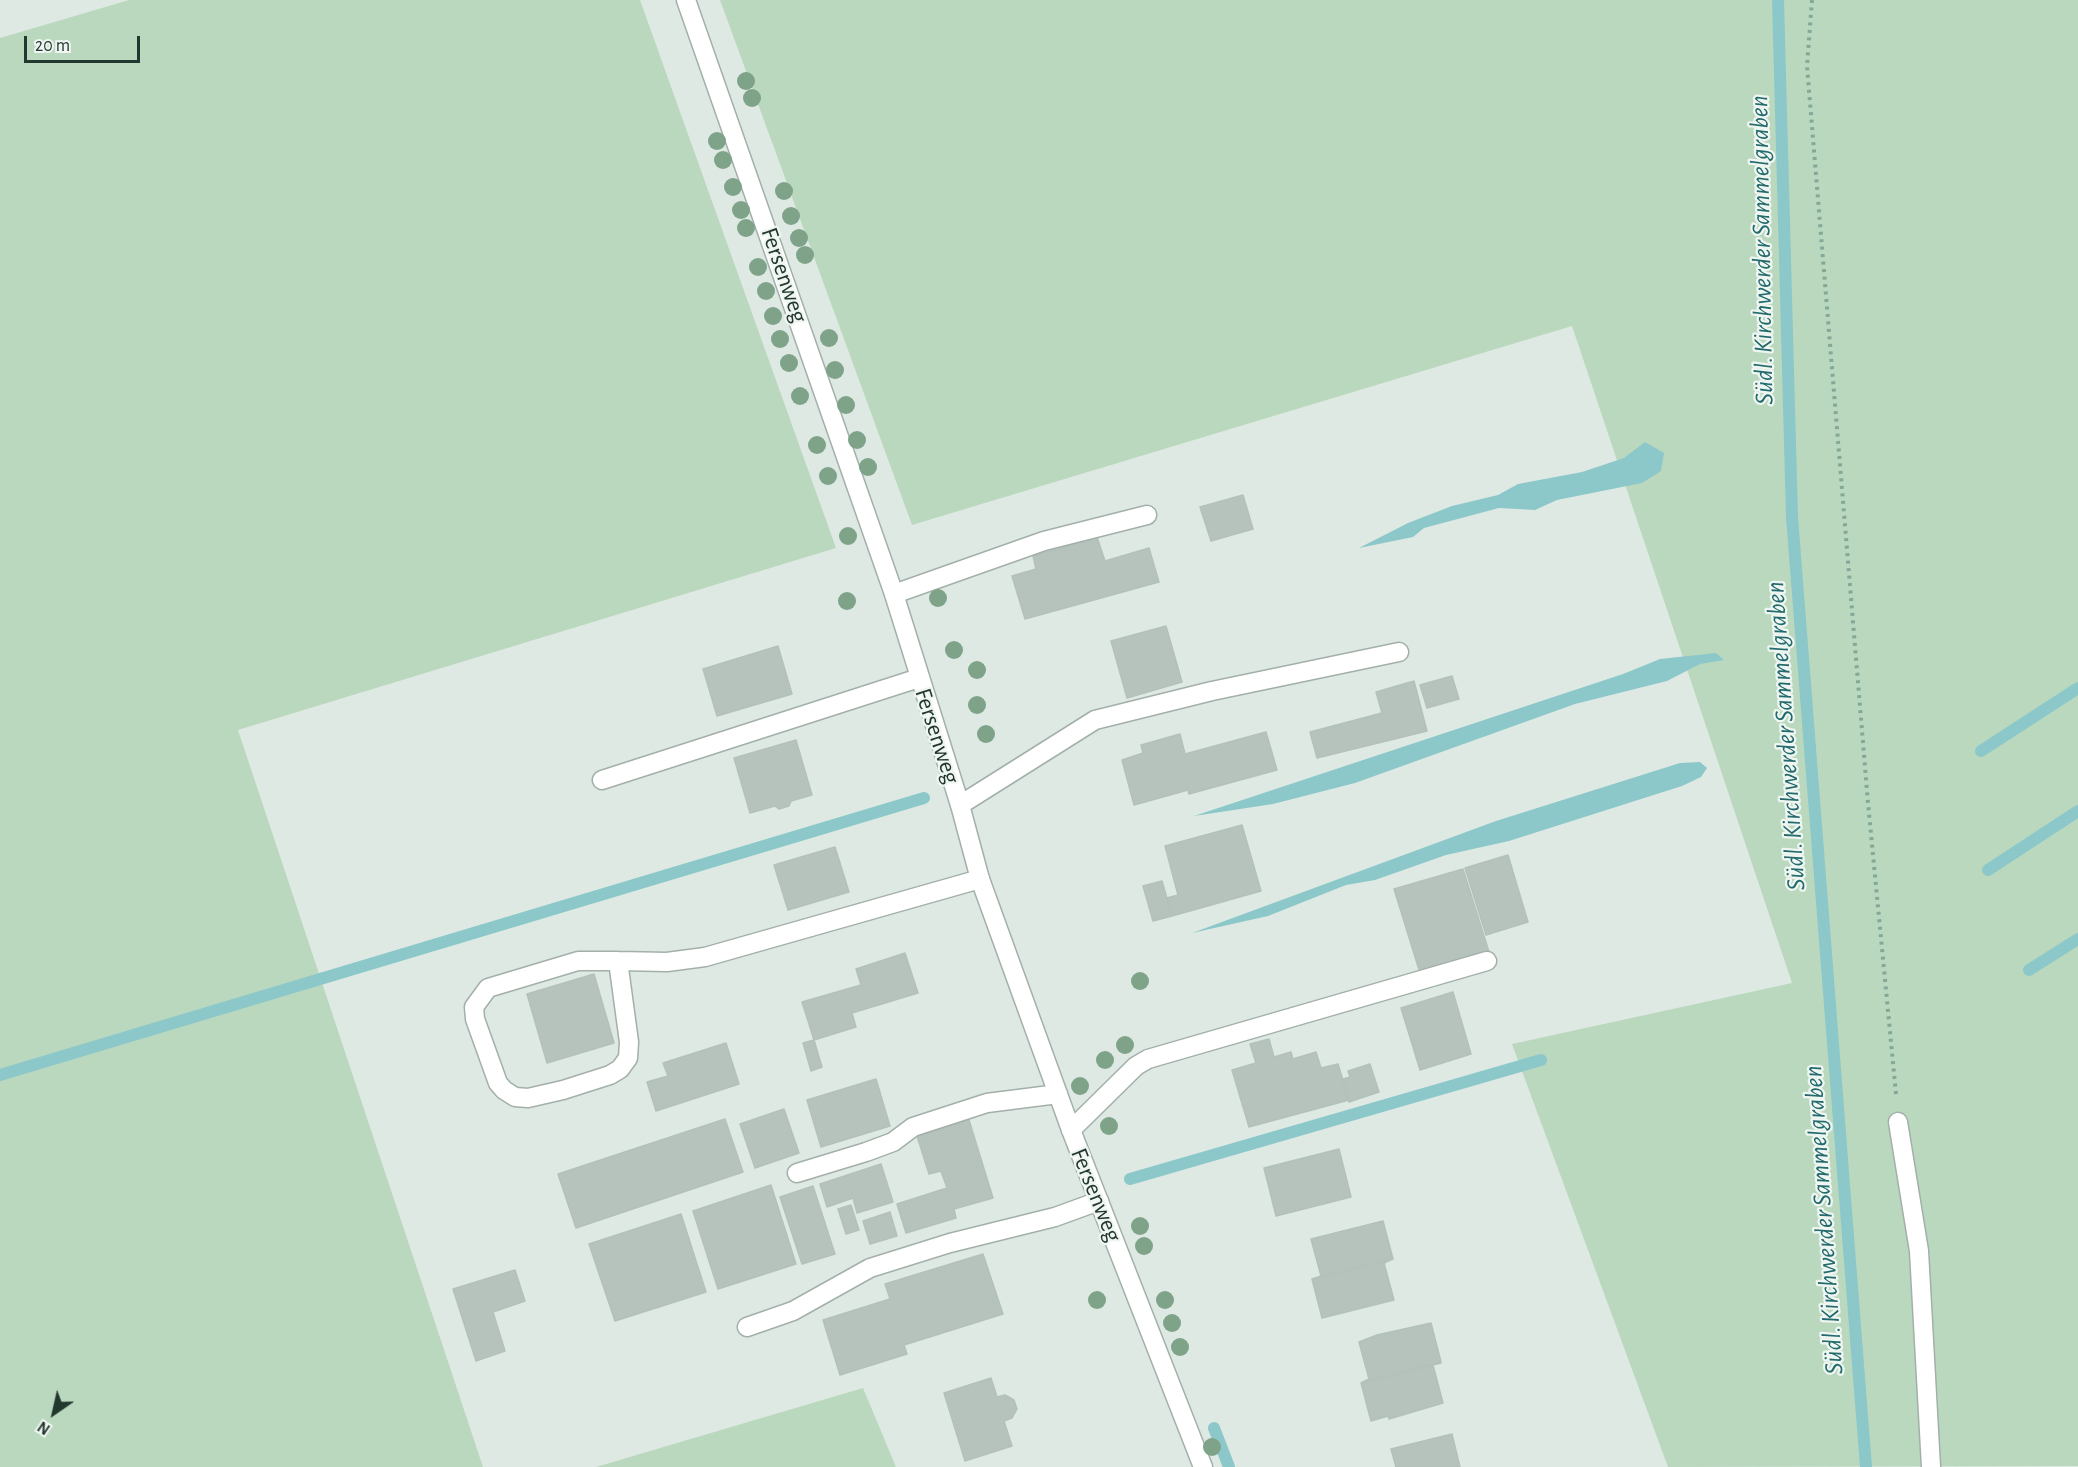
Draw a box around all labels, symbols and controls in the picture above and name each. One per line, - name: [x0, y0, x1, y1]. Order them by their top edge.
- scale bar: [27, 24, 142, 62]
- text: 20 m: [35, 37, 70, 55]
- water label: Südl. Kirchwerder Sammelgraben: [1744, 95, 1780, 405]
- street label: Fersenweg: [754, 224, 814, 326]
- water label: Südl. Kirchwerder Sammelgraben: [1760, 580, 1812, 892]
- street label: Fersenweg: [908, 685, 966, 787]
- water label: Südl. Kirchwerder Sammelgraben: [1798, 1064, 1850, 1376]
- street label: Fersenweg: [1064, 1144, 1128, 1246]
- north arrow: [24, 1383, 84, 1443]
- text: N: [35, 1418, 53, 1438]

